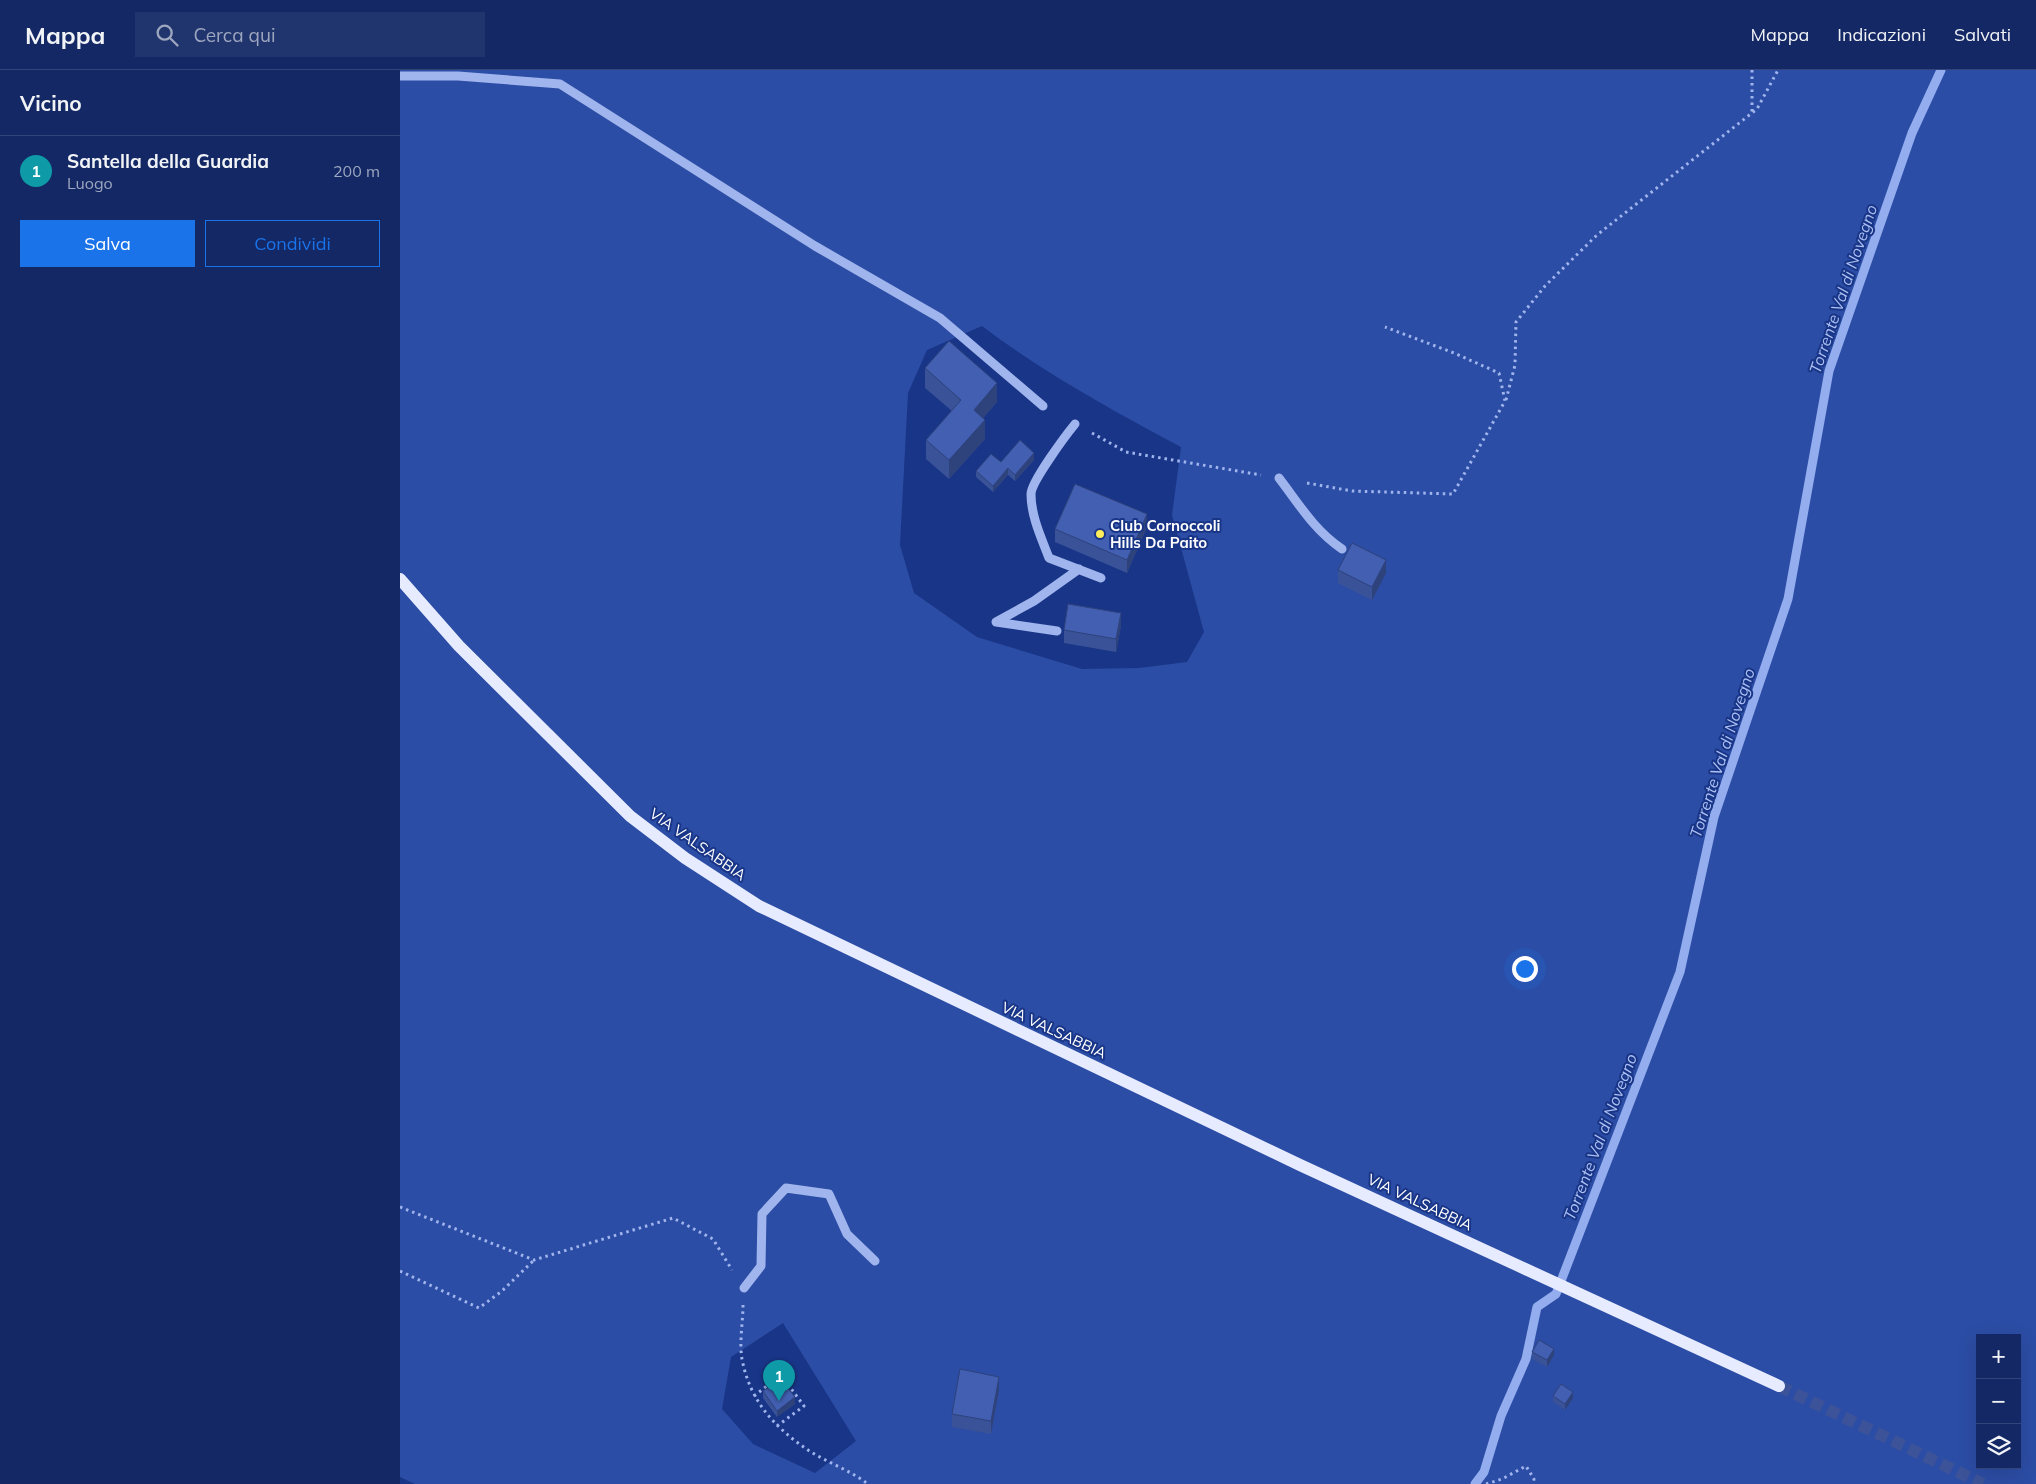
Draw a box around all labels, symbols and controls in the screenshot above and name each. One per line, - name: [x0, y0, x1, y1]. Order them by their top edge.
- search box: [135, 12, 485, 57]
- text: Mappa: [25, 20, 105, 50]
- icon: search: [153, 21, 181, 49]
- text: Cerca qui: [193, 23, 275, 47]
- text: Mappa: [1751, 23, 1809, 46]
- text: Indicazioni: [1837, 23, 1926, 46]
- text: Salvati: [1954, 23, 2011, 46]
- text: Vicino: [20, 90, 82, 116]
- text: Santella della Guardia: [67, 149, 269, 173]
- text: 1: [31, 161, 41, 181]
- text: 200 m: [333, 161, 380, 181]
- text: Luogo: [67, 173, 113, 193]
- water label: Torrente Val di Novegno: [1805, 202, 1881, 376]
- button: Salva: [20, 220, 195, 267]
- button: Condividi: [205, 220, 380, 267]
- place label: Club Cornoccoli Hills Da Paito: [1110, 516, 1221, 552]
- marker: Club Cornoccoli Hills Da Paito: [1094, 528, 1106, 540]
- water label: Torrente Val di Novegno: [1685, 666, 1759, 840]
- street label: VIA VALSABBIA: [646, 804, 750, 884]
- your location: [1512, 956, 1538, 982]
- street label: VIA VALSABBIA: [999, 997, 1109, 1063]
- water label: Torrente Val di Novegno: [1559, 1051, 1641, 1223]
- street label: VIA VALSABBIA: [1365, 1169, 1475, 1235]
- map controls: [1976, 1334, 2021, 1469]
- button: +: [1976, 1334, 2021, 1379]
- pin: 1: [763, 1360, 795, 1401]
- button: −: [1976, 1379, 2021, 1424]
- button: layers: [1976, 1424, 2021, 1469]

